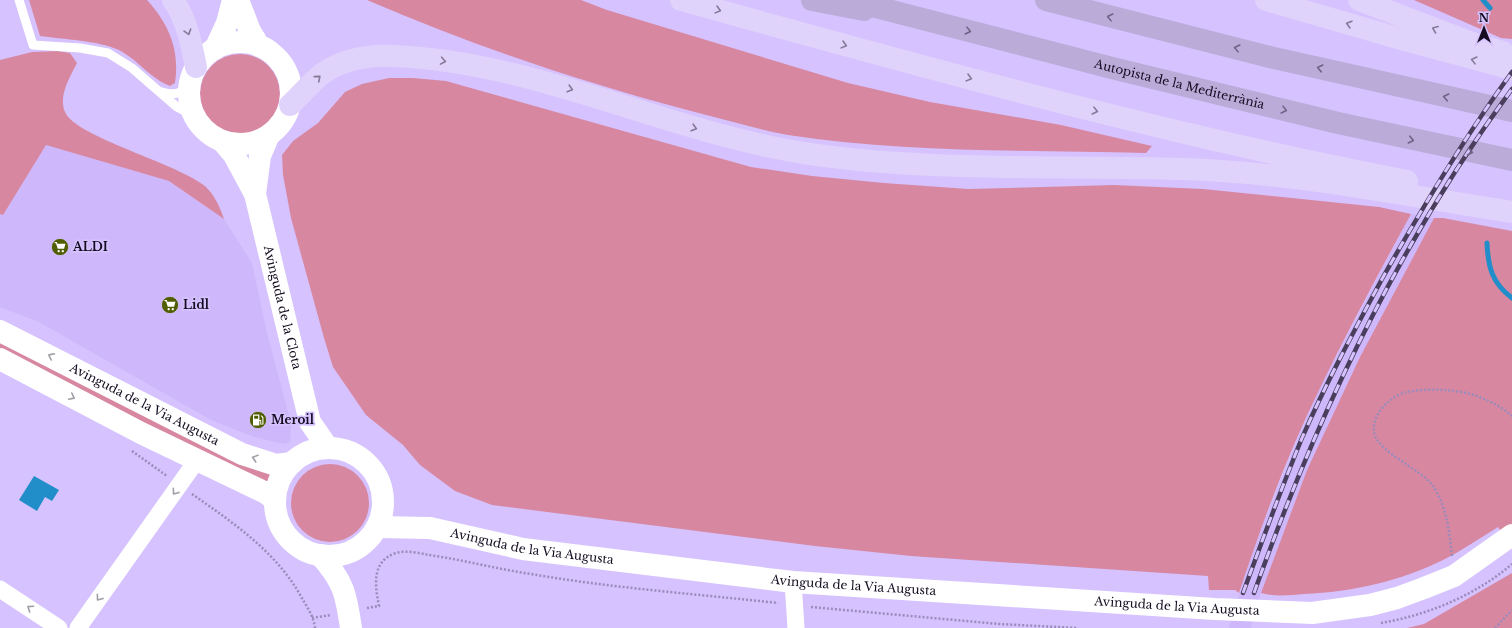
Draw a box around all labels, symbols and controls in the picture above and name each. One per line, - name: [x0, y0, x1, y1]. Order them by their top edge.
- one-way arrow: [715, 5, 722, 14]
- north arrow: [1464, 8, 1504, 48]
- text: N: [1479, 11, 1490, 25]
- one-way arrow: [1107, 13, 1114, 21]
- one-way arrow: [1346, 20, 1353, 29]
- one-way arrow: [1432, 25, 1439, 34]
- one-way arrow: [965, 26, 971, 34]
- one-way arrow: [184, 29, 192, 36]
- one-way arrow: [840, 40, 847, 49]
- one-way arrow: [1233, 44, 1240, 53]
- one-way arrow: [440, 56, 446, 65]
- street label: Autopista de la Mediterrània: [1092, 56, 1266, 112]
- one-way arrow: [1471, 56, 1477, 64]
- one-way arrow: [1317, 65, 1323, 73]
- one-way arrow: [966, 73, 973, 82]
- one-way arrow: [314, 75, 321, 82]
- one-way arrow: [566, 85, 573, 93]
- one-way arrow: [1443, 94, 1450, 102]
- one-way arrow: [1280, 105, 1287, 114]
- one-way arrow: [1091, 106, 1098, 115]
- one-way arrow: [690, 123, 697, 132]
- one-way arrow: [1408, 135, 1414, 143]
- one-way arrow: [1467, 148, 1474, 156]
- supermarket icon: ALDI: [50, 237, 70, 257]
- place label: ALDI: [72, 239, 108, 254]
- street label: Avinguda de la Clota: [260, 243, 305, 371]
- supermarket icon: Lidl: [160, 295, 180, 315]
- place label: Lidl: [183, 297, 210, 312]
- one-way arrow: [47, 354, 55, 361]
- street label: Avinguda de la Via Augusta: [67, 359, 222, 448]
- one-way arrow: [68, 392, 75, 399]
- fuel station icon: Meroil: [248, 410, 268, 430]
- place label: Meroil: [271, 412, 315, 427]
- one-way arrow: [251, 454, 258, 463]
- one-way arrow: [172, 488, 180, 495]
- street label: Avinguda de la Via Augusta: [448, 525, 615, 567]
- street label: Avinguda de la Via Augusta: [769, 571, 937, 598]
- street label: Avinguda de la Via Augusta: [1093, 593, 1260, 618]
- one-way arrow: [96, 594, 104, 601]
- one-way arrow: [27, 605, 34, 613]

